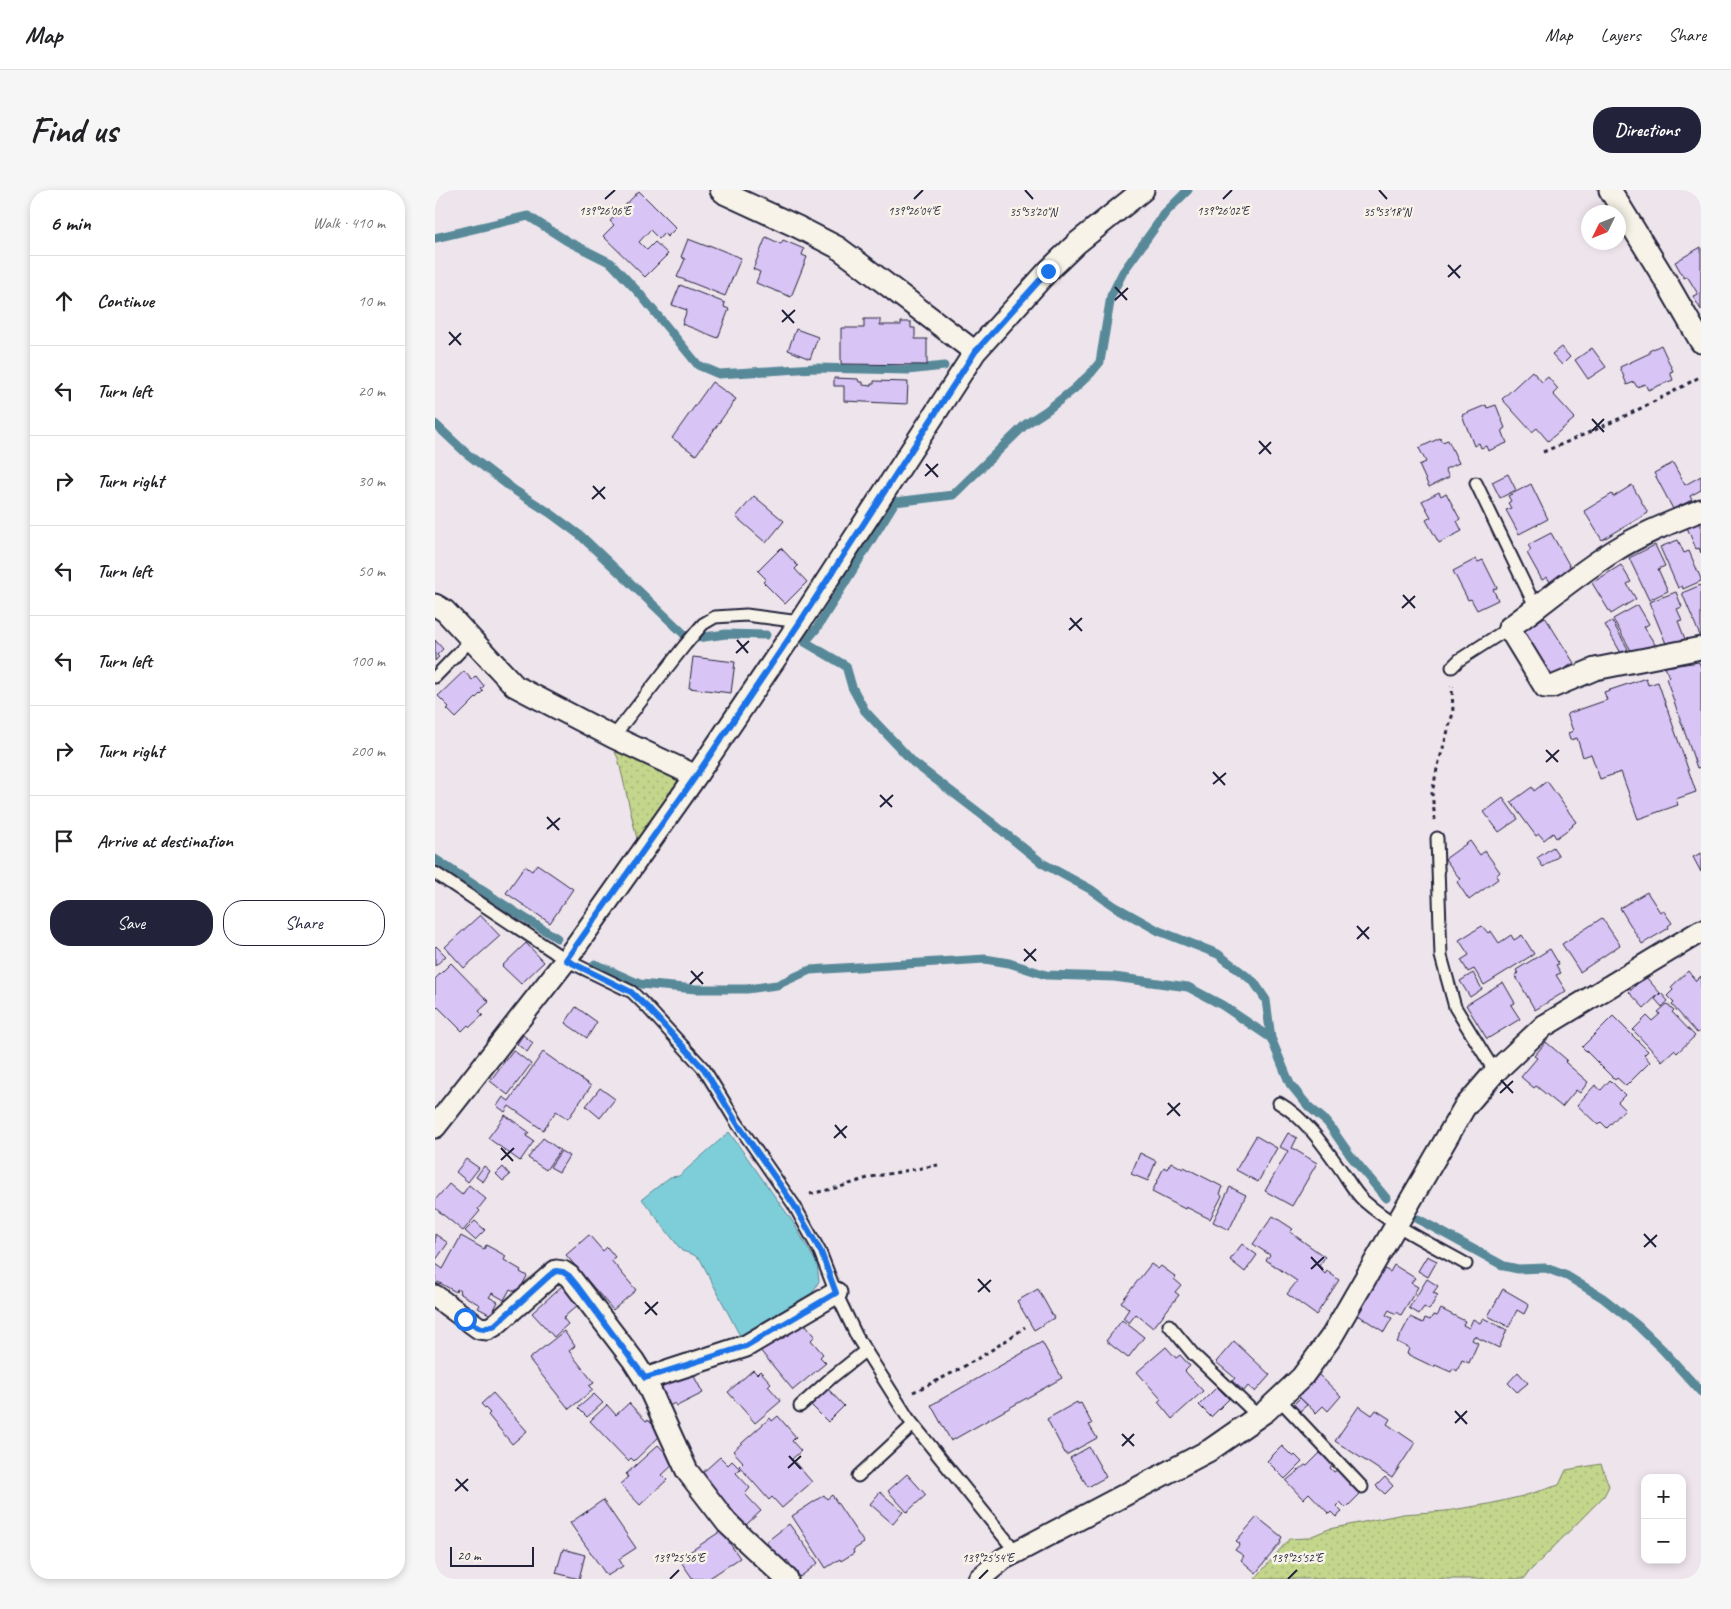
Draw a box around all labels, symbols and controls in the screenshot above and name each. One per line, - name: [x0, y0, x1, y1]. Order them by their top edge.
- text: Map: [25, 20, 62, 50]
- text: Map: [1545, 24, 1573, 46]
- text: Layers: [1601, 24, 1640, 46]
- text: Share: [1668, 24, 1706, 46]
- button: Directions: [1593, 107, 1701, 153]
- text: Find us: [30, 108, 117, 153]
- text: 139°26'06"E: [579, 203, 633, 219]
- text: 139°26'04"E: [888, 203, 942, 219]
- text: 139°26'02"E: [1197, 203, 1251, 219]
- text: 35°53'20"N: [1009, 204, 1058, 220]
- text: 35°53'18"N: [1363, 204, 1412, 220]
- north arrow: [1581, 205, 1626, 250]
- text: 6 min: [50, 210, 91, 236]
- text: Walk · 410 m: [313, 213, 385, 233]
- route end: [1037, 260, 1060, 283]
- icon: ahead: [50, 287, 78, 315]
- text: Continue: [97, 289, 154, 313]
- text: 10 m: [358, 291, 385, 311]
- icon: left: [50, 377, 78, 405]
- text: Turn left: [97, 379, 152, 403]
- text: 20 m: [358, 381, 385, 401]
- icon: right: [50, 467, 78, 495]
- text: Turn right: [97, 469, 164, 493]
- text: 30 m: [358, 471, 385, 491]
- icon: left: [50, 557, 78, 585]
- text: Turn left: [97, 559, 152, 583]
- text: 50 m: [358, 561, 385, 581]
- icon: left: [50, 647, 78, 675]
- text: Turn left: [97, 649, 152, 673]
- text: 100 m: [351, 651, 385, 671]
- icon: right: [50, 737, 78, 765]
- text: Turn right: [97, 739, 164, 763]
- text: 200 m: [351, 741, 385, 761]
- icon: arrive: [50, 827, 78, 855]
- text: Arrive at destination: [97, 829, 233, 853]
- button: Save: [50, 900, 213, 946]
- button: Share: [223, 900, 385, 946]
- route start: [454, 1308, 477, 1331]
- map controls: [1641, 1474, 1686, 1564]
- button: +: [1641, 1474, 1686, 1519]
- button: −: [1641, 1519, 1686, 1564]
- scale bar: [450, 1544, 534, 1567]
- text: 20 m: [457, 1547, 481, 1564]
- text: 139°25'56"E: [653, 1550, 707, 1566]
- text: 139°25'54"E: [962, 1550, 1016, 1566]
- text: 139°25'52"E: [1271, 1550, 1325, 1566]

